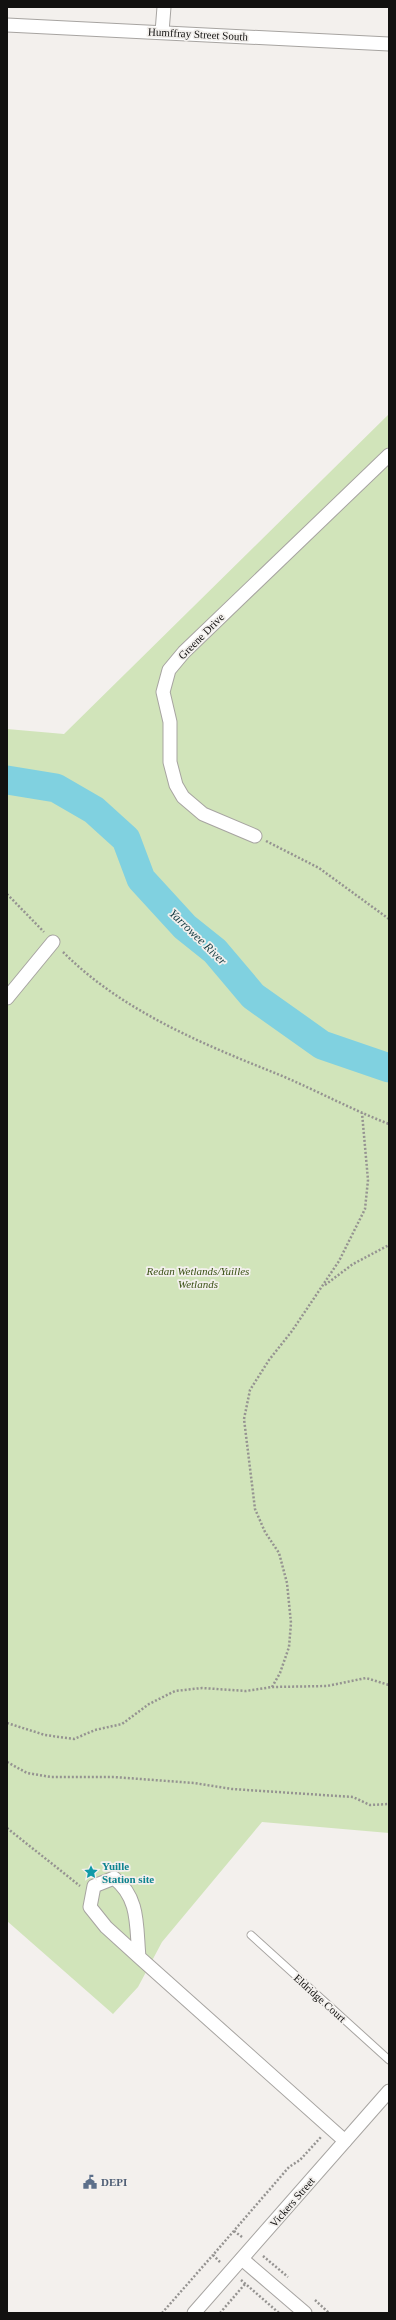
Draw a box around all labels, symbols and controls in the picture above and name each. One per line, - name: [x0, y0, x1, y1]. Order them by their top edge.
- street label: Humffray Street South: [148, 25, 249, 43]
- street label: Greene Drive: [176, 611, 226, 661]
- water label: Yarrowee River: [166, 906, 230, 968]
- park label: Redan Wetlands/Yuilles Wetlands: [146, 1265, 249, 1290]
- place label: Yuille Station site: [102, 1860, 154, 1885]
- place icon: Yuille Station site: [83, 1864, 99, 1880]
- street label: Eldridge Court: [292, 1972, 348, 2024]
- public building icon: DEPI: [82, 2174, 98, 2190]
- street label: Vickers Street: [267, 2175, 317, 2229]
- place label: DEPI: [101, 2176, 127, 2188]

